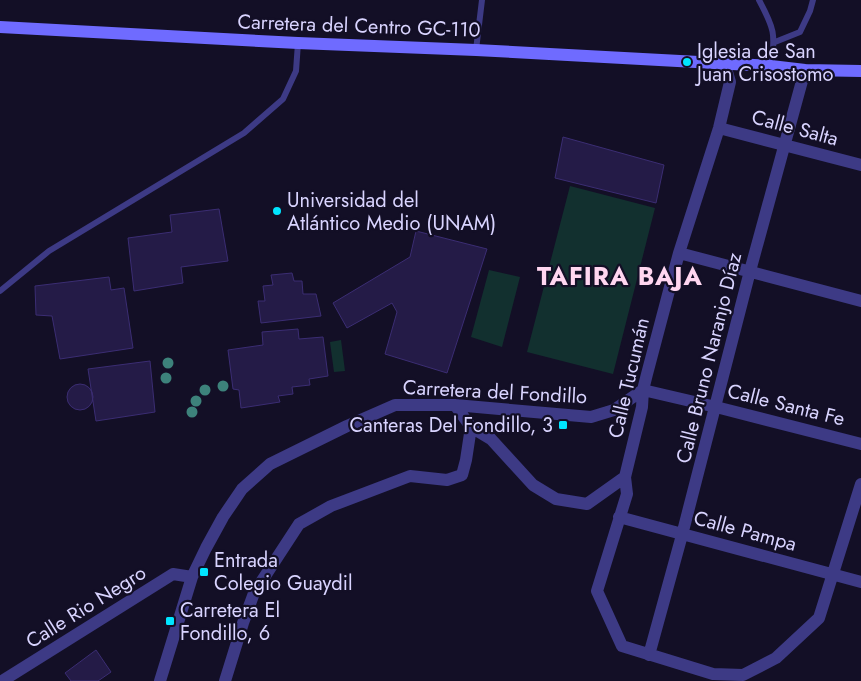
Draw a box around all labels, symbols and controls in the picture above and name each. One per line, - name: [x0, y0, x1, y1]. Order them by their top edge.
- street label: Carretera del Centro GC-110: [237, 7, 481, 45]
- place label: Iglesia de San Juan Crisostomo: [694, 37, 834, 89]
- marker: Iglesia de San Juan Crisostomo: [681, 56, 693, 68]
- street label: Calle Salta: [749, 103, 841, 153]
- place label: Universidad del Atlántico Medio (UNAM): [287, 186, 496, 238]
- marker: Universidad del Atlántico Medio (UNAM): [271, 205, 283, 217]
- street label: Calle Bruno Naranjo Díaz: [669, 250, 749, 466]
- district label: TAFIRA BAJA: [537, 258, 703, 294]
- street label: Calle Tucumán: [601, 315, 657, 441]
- street label: Carretera del Fondillo: [402, 373, 588, 411]
- street label: Calle Santa Fe: [724, 376, 848, 434]
- place label: Canteras Del Fondillo, 3: [349, 411, 553, 440]
- marker: Canteras Del Fondillo, 3: [557, 419, 569, 431]
- street label: Calle Pampa: [690, 503, 800, 559]
- place label: Entrada Colegio Guaydil: [214, 546, 353, 598]
- street label: Calle Rio Negro: [20, 558, 152, 656]
- marker: Entrada Colegio Guaydil: [198, 566, 210, 578]
- place label: Carretera El Fondillo, 6: [180, 596, 280, 648]
- marker: Carretera El Fondillo, 6: [164, 615, 176, 627]

